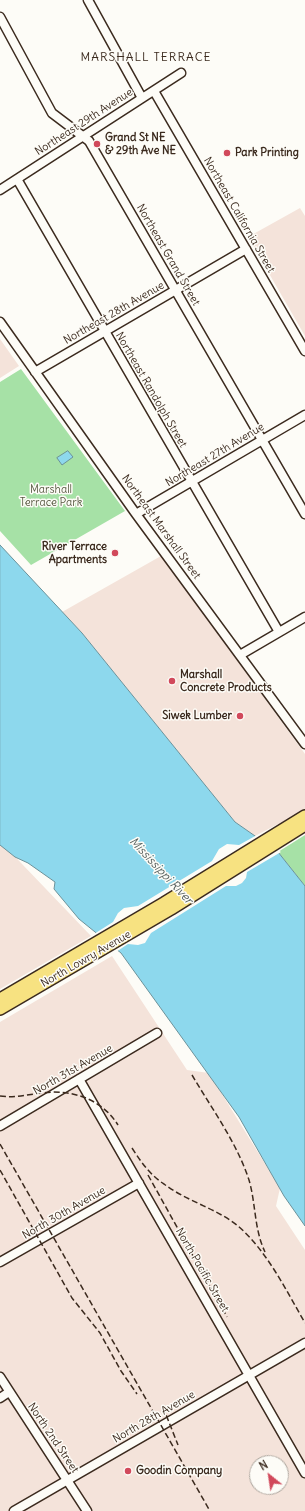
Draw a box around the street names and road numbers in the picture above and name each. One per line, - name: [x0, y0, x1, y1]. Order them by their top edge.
- street label: Northeast 29th Avenue: [33, 86, 135, 158]
- street label: Northeast California Street: [200, 155, 278, 275]
- street label: Northeast Grand Street: [133, 202, 203, 308]
- street label: Northeast 28th Avenue: [61, 279, 167, 347]
- street label: Northeast Randolph Street: [113, 330, 189, 450]
- street label: Northeast 27th Avenue: [163, 420, 267, 490]
- street label: Northeast Marshall Street: [119, 472, 203, 582]
- street label: North Lowry Avenue: [39, 928, 133, 990]
- street label: North 31st Avenue: [31, 1042, 115, 1098]
- street label: North 30th Avenue: [20, 1184, 108, 1242]
- street label: North Pacific Street: [173, 1226, 231, 1314]
- street label: North 28th Avenue: [111, 1388, 197, 1446]
- street label: North 2nd Street: [25, 1400, 81, 1476]

